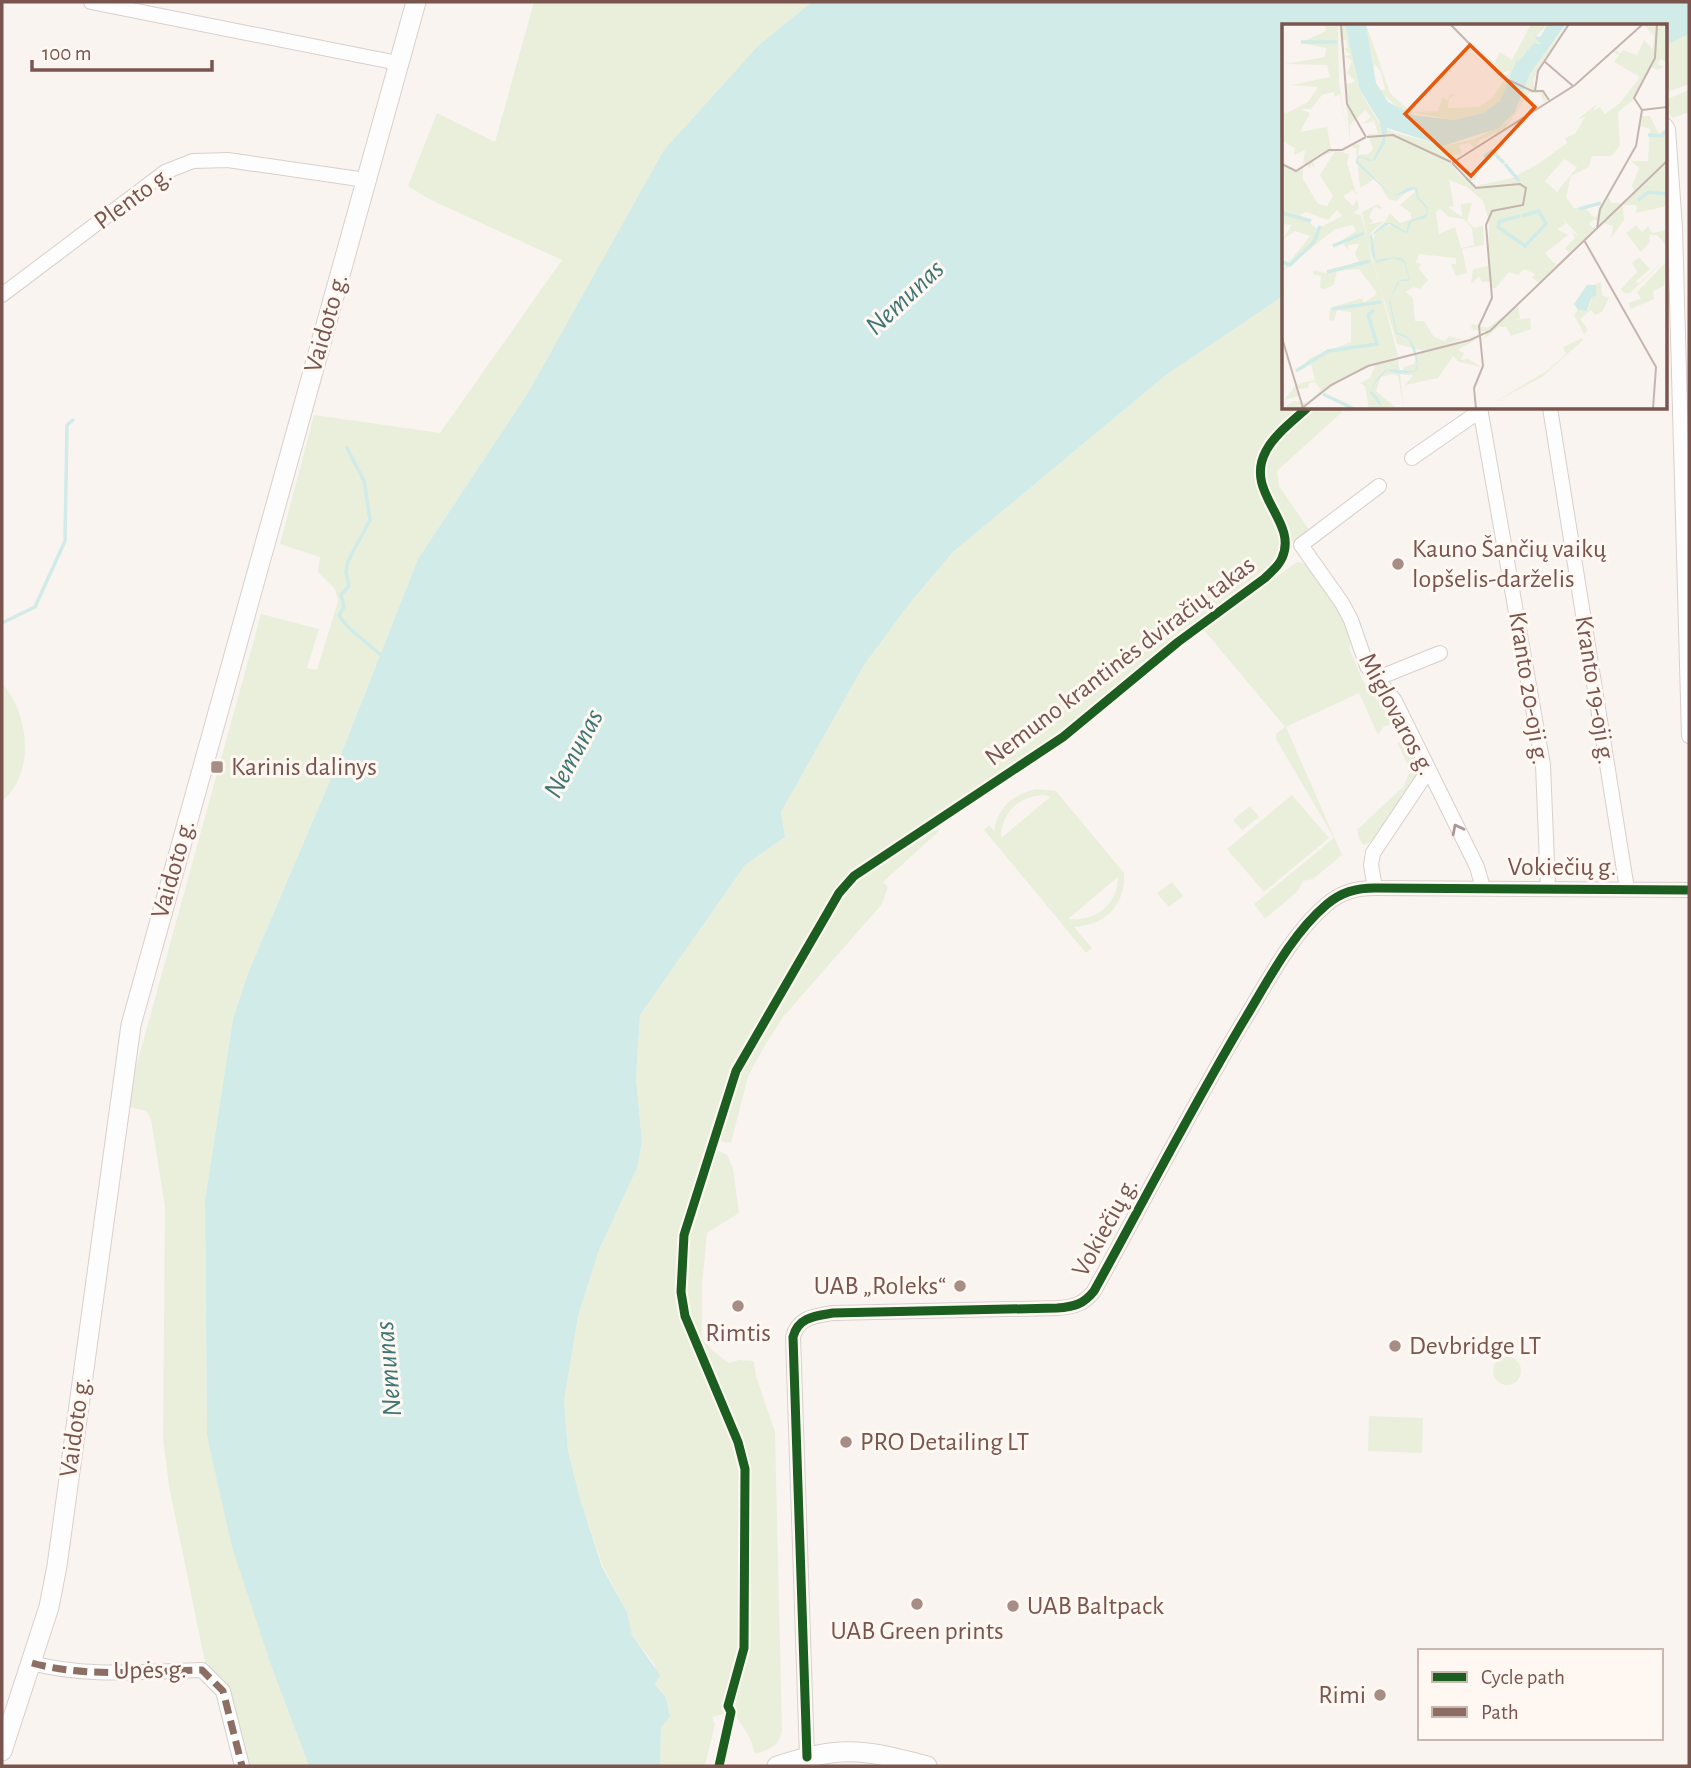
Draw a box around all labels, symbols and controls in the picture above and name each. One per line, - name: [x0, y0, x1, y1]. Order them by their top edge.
- inset map: [1282, 24, 1666, 410]
- scale bar: [32, 28, 212, 72]
- text: 100 m: [42, 43, 92, 64]
- street label: Plento g.: [89, 161, 177, 235]
- water label: Nemunas: [860, 255, 950, 341]
- street label: Vaidoto g.: [300, 271, 352, 375]
- place label: Kauno Šančių vaikų lopšelis-darželis: [1412, 535, 1607, 592]
- street label: Nemuno krantinės dviračių takas: [980, 551, 1260, 771]
- marker: Kauno Šančių vaikų lopšelis-darželis: [1390, 556, 1406, 572]
- street label: Kranto 20-oji g.: [1504, 610, 1554, 766]
- street label: Kranto 19-oji g.: [1570, 614, 1620, 766]
- street label: Miglovaros g.: [1354, 649, 1440, 779]
- water label: Nemunas: [539, 705, 609, 803]
- place label: Karinis dalinys: [231, 754, 377, 780]
- marker: Karinis dalinys: [209, 759, 225, 775]
- street label: Vaidoto g.: [147, 817, 199, 921]
- one-way arrow: [1452, 824, 1466, 836]
- street label: Vokiečių g.: [1508, 854, 1616, 880]
- street label: Vokiečių g.: [1067, 1173, 1143, 1281]
- place label: UAB „Roleks“: [814, 1273, 946, 1299]
- marker: UAB „Roleks“: [952, 1278, 968, 1294]
- marker: Rimtis: [730, 1298, 746, 1314]
- water label: Nemunas: [371, 1320, 407, 1418]
- place label: Rimtis: [705, 1320, 771, 1346]
- place label: Devbridge LT: [1409, 1333, 1542, 1359]
- marker: Devbridge LT: [1387, 1338, 1403, 1354]
- street label: Vaidoto g.: [55, 1375, 95, 1479]
- place label: PRO Detailing LT: [860, 1429, 1029, 1455]
- marker: PRO Detailing LT: [838, 1434, 854, 1450]
- place label: UAB Baltpack: [1027, 1593, 1164, 1619]
- marker: UAB Green prints: [909, 1596, 925, 1612]
- marker: UAB Baltpack: [1005, 1598, 1021, 1614]
- place label: UAB Green prints: [830, 1618, 1004, 1644]
- legend: [1418, 1649, 1663, 1740]
- street label: Upės g.: [113, 1656, 187, 1684]
- text: Cycle path: [1481, 1667, 1565, 1688]
- place label: Rimi: [1318, 1682, 1366, 1708]
- marker: Rimi: [1372, 1687, 1388, 1703]
- text: Path: [1481, 1702, 1519, 1723]

